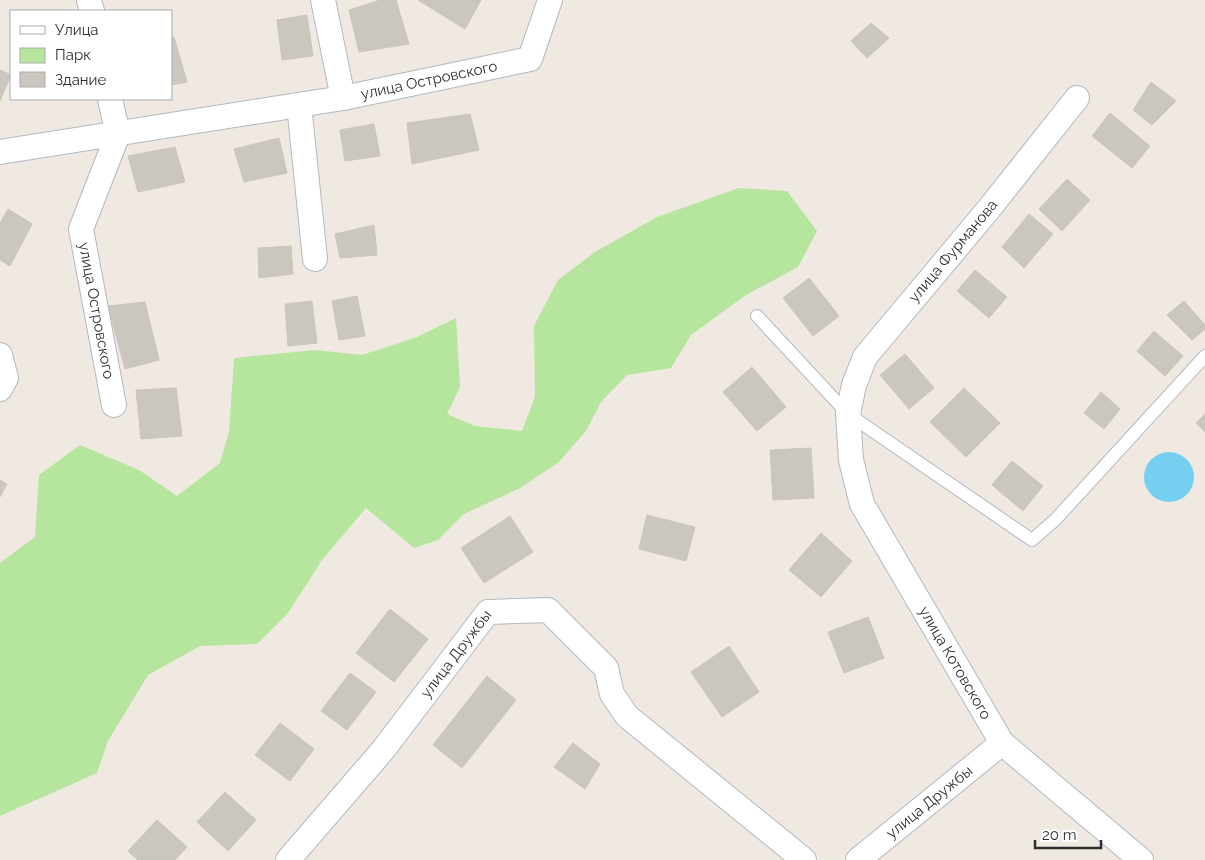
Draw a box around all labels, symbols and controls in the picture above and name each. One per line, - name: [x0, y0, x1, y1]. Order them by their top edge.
- legend: [10, 10, 172, 100]
- text: Улица: [55, 21, 99, 39]
- text: Парк: [55, 46, 91, 64]
- street label: улица Островского: [359, 57, 499, 103]
- text: Здание: [55, 71, 107, 89]
- street label: улица Фурманова: [905, 196, 1001, 306]
- street label: улица Островского: [75, 241, 118, 381]
- street label: улица Котовского: [915, 603, 995, 723]
- street label: улица Дружбы: [417, 606, 495, 702]
- street label: улица Дружбы: [883, 762, 976, 842]
- scale bar: [1035, 818, 1101, 850]
- text: 20 m: [1042, 826, 1077, 844]

